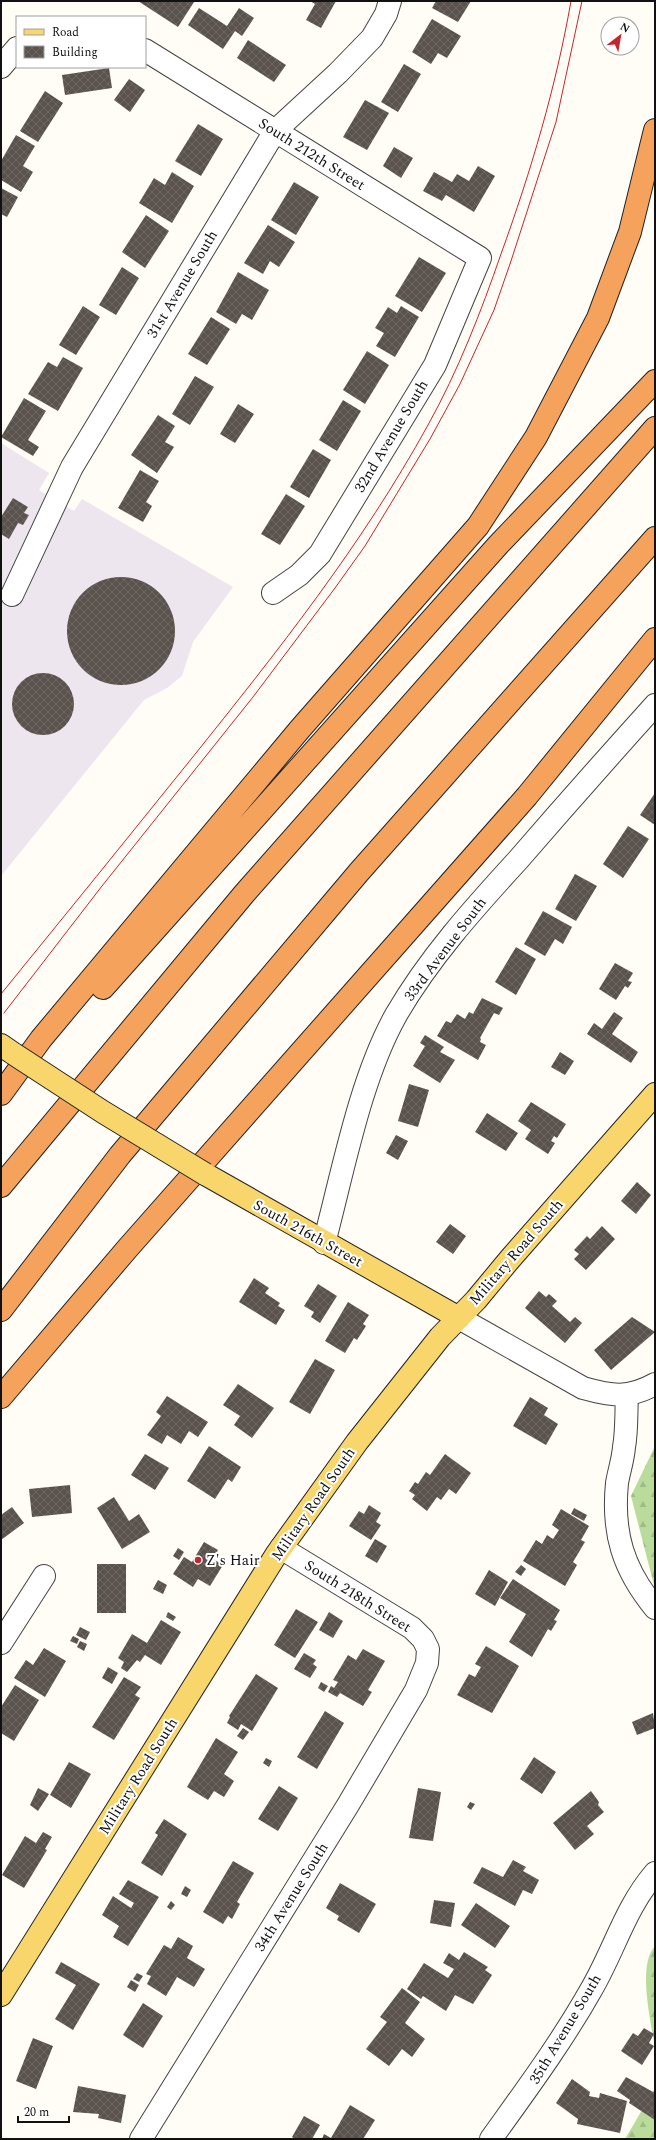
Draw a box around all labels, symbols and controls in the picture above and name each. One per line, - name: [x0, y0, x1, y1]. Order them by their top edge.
- legend: [16, 16, 146, 68]
- north arrow: [600, 16, 640, 56]
- text: N: [617, 18, 633, 37]
- text: Road: [52, 23, 79, 42]
- text: Building: [52, 43, 98, 62]
- street label: South 212th Street: [254, 112, 370, 197]
- street label: 31st Avenue South: [141, 226, 224, 343]
- street label: 32nd Avenue South: [349, 375, 434, 497]
- street label: 33rd Avenue South: [399, 892, 492, 1006]
- street label: South 216th Street: [249, 1194, 367, 1273]
- street label: Military Road South: [464, 1194, 569, 1310]
- street label: Military Road South: [266, 1443, 361, 1566]
- place label: Z's Hair: [206, 1549, 260, 1572]
- street label: South 218th Street: [300, 1554, 416, 1639]
- marker: Z's Hair: [193, 1555, 203, 1565]
- street label: Military Road South: [93, 1713, 184, 1839]
- street label: 34th Avenue South: [249, 1838, 334, 1956]
- street label: 35th Avenue South: [523, 1970, 608, 2089]
- scale bar: [18, 2098, 69, 2124]
- text: 20 m: [24, 2103, 49, 2122]

